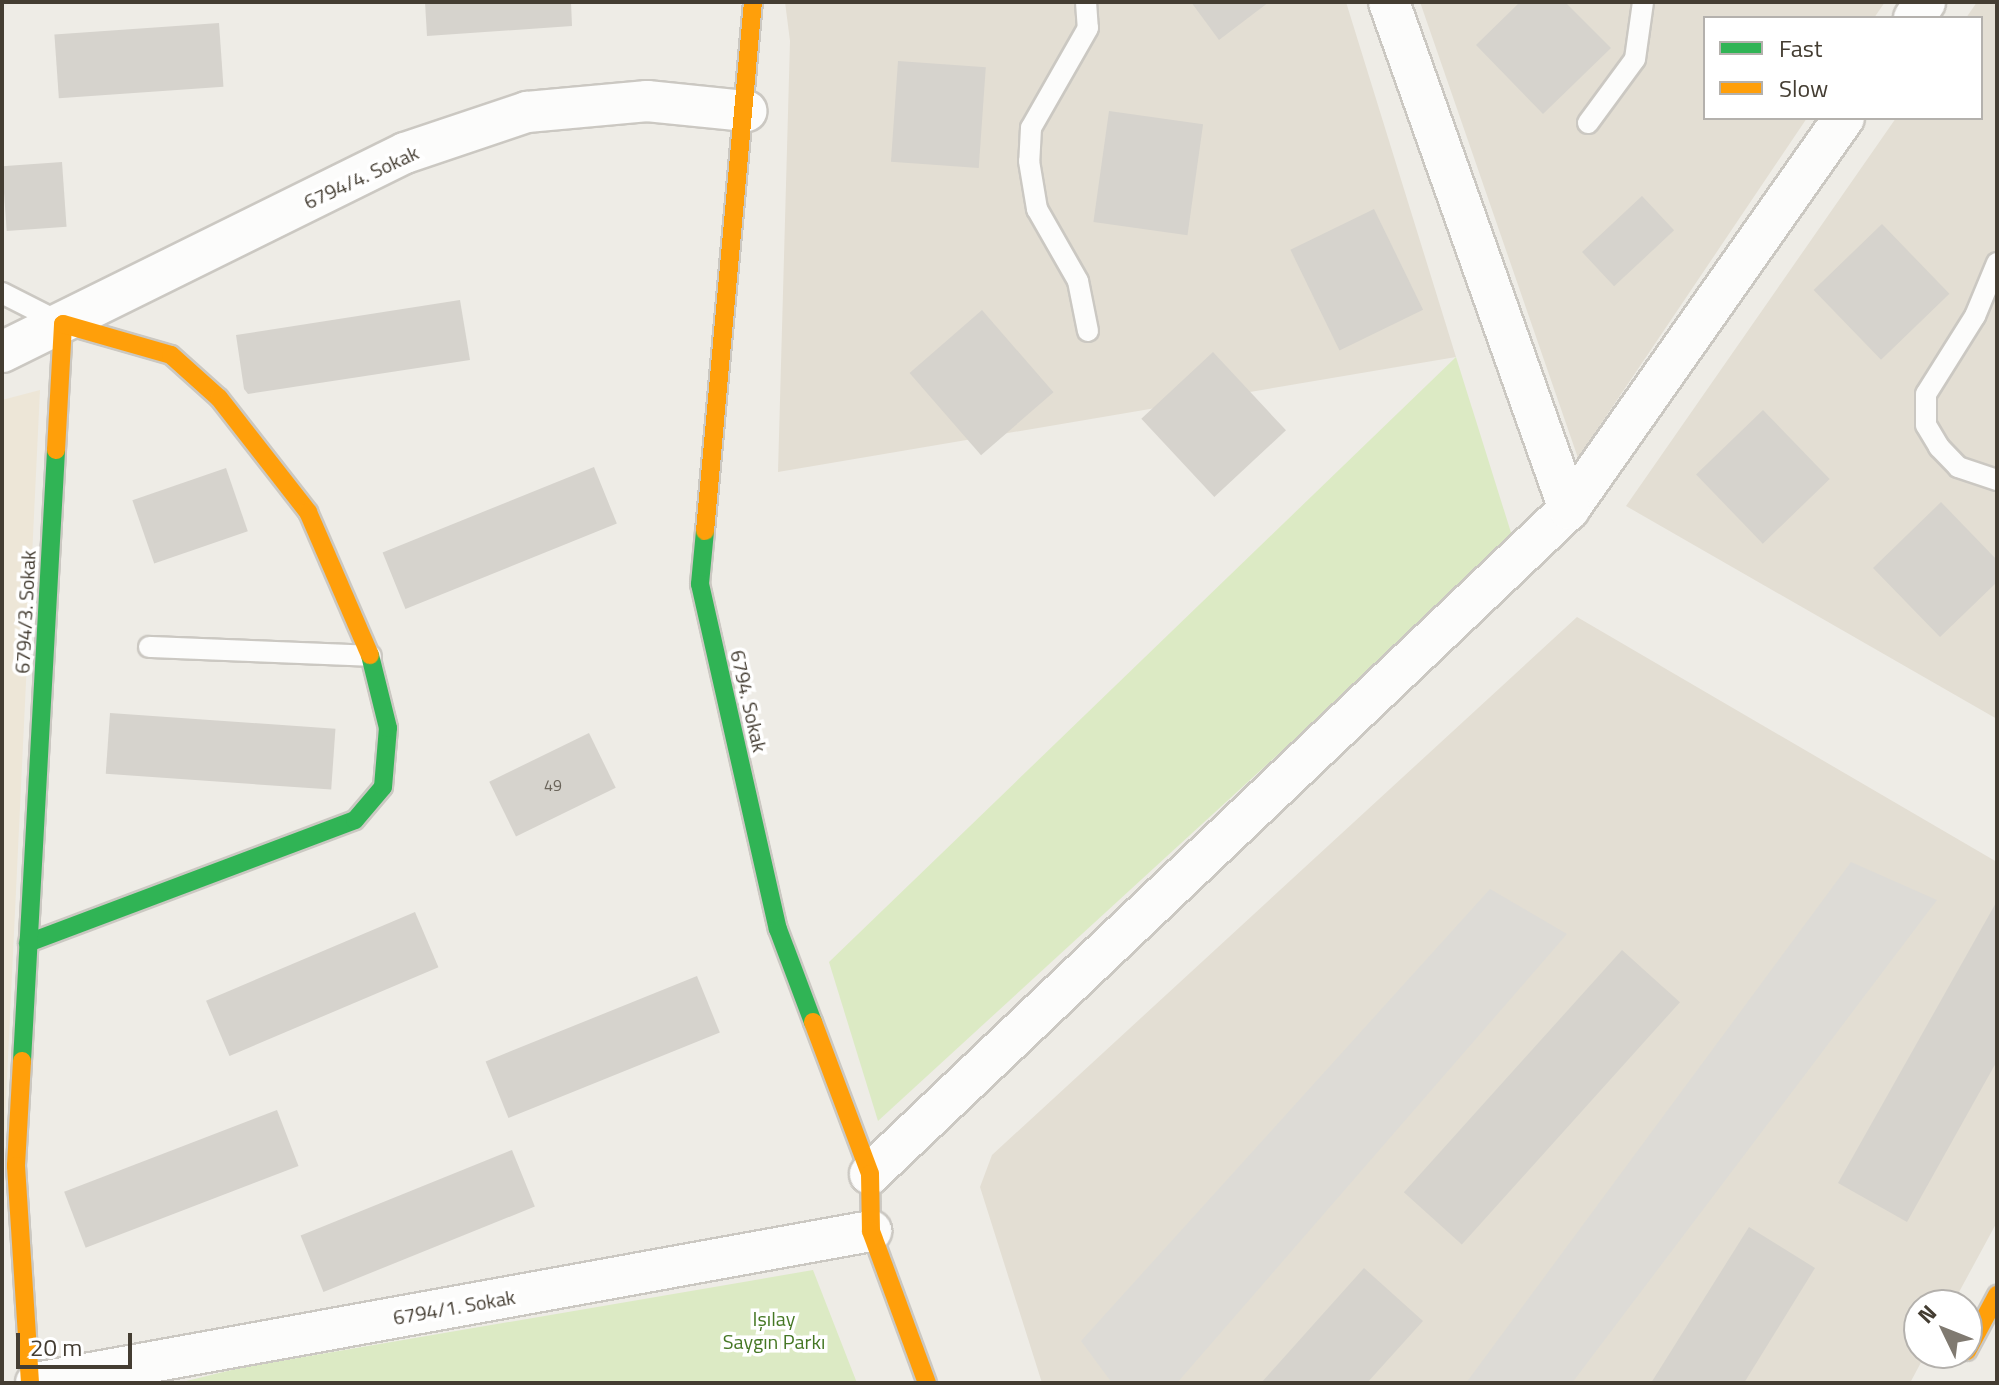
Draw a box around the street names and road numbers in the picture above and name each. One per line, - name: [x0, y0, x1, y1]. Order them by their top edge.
- street label: 6794/4. Sokak: [300, 140, 422, 214]
- street label: 6794/3. Sokak: [10, 550, 40, 674]
- street label: 6794. Sokak: [726, 648, 772, 754]
- street label: 6794/1. Sokak: [391, 1284, 517, 1330]

